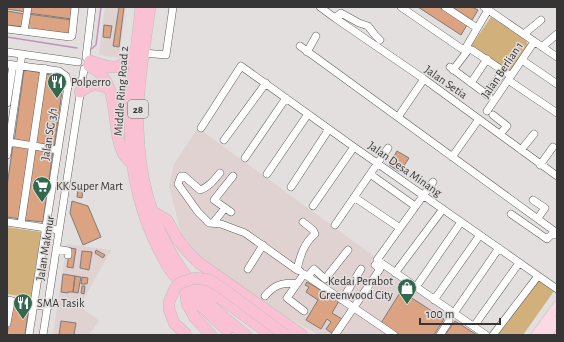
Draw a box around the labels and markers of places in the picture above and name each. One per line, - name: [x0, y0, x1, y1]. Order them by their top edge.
- restaurant icon: Polperro: [46, 71, 68, 99]
- place label: Polperro: [71, 76, 111, 88]
- supermarket icon: KK Super Mart: [31, 175, 53, 203]
- place label: KK Super Mart: [56, 180, 123, 192]
- place label: Kedai Perabot Greenwood City: [319, 275, 393, 302]
- shop icon: Kedai Perabot Greenwood City: [396, 277, 418, 305]
- restaurant icon: SMA Tasik: [12, 292, 34, 320]
- place label: SMA Tasik: [37, 297, 85, 309]

